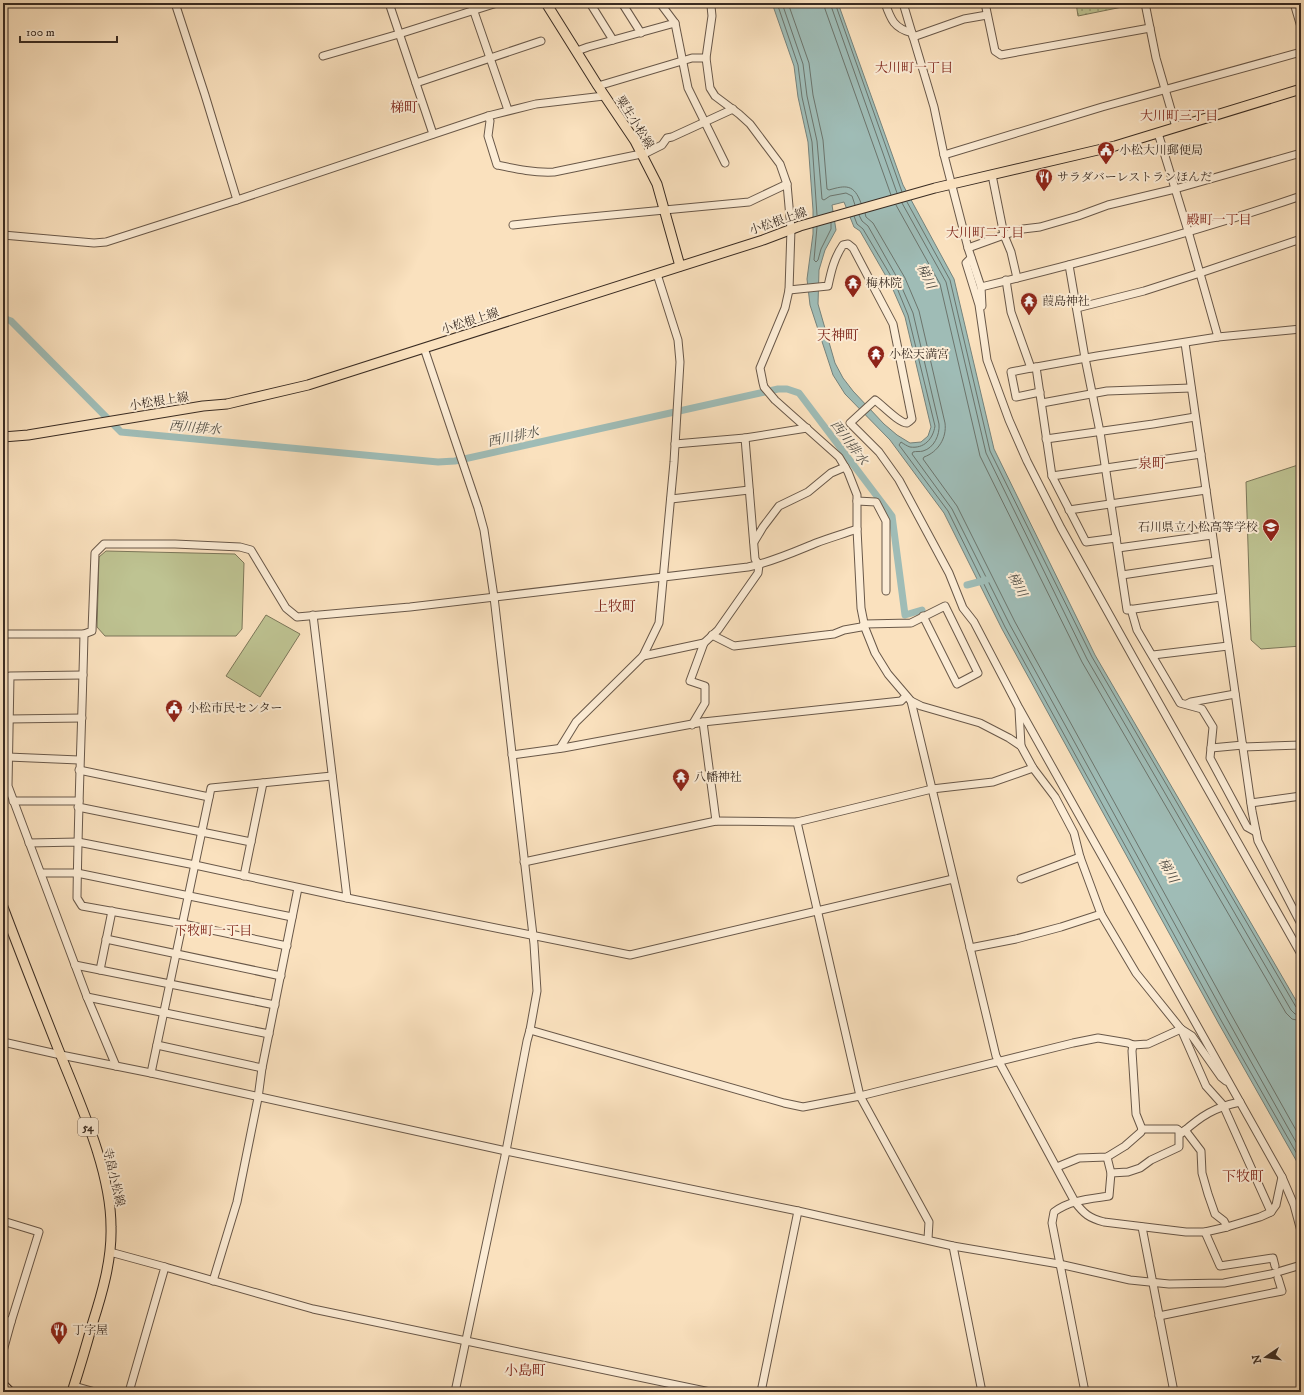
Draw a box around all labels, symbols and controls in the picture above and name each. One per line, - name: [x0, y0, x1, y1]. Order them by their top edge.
- scale bar: [20, 18, 117, 44]
- text: 100 m: [26, 25, 55, 40]
- district label: 大川町一丁目: [875, 60, 953, 76]
- street label: 粟生小松線: [612, 93, 657, 152]
- district label: 梯町: [390, 99, 418, 117]
- district label: 大川町三丁目: [1140, 108, 1218, 124]
- public building icon: 小松大川郵便局: [1096, 140, 1116, 165]
- place label: 小松大川郵便局: [1119, 143, 1203, 158]
- restaurant icon: サラダバーレストランほんだ: [1034, 167, 1054, 192]
- place label: サラダバーレストランほんだ: [1057, 170, 1212, 185]
- street label: 小松根上線: [747, 205, 809, 238]
- district label: 殿町一丁目: [1186, 212, 1252, 228]
- district label: 大川町二丁目: [946, 225, 1024, 241]
- water label: 梯川: [913, 261, 940, 293]
- temple icon: 梅林院: [843, 273, 863, 298]
- place label: 梅林院: [866, 276, 902, 291]
- temple icon: 葭島神社: [1019, 291, 1039, 316]
- place label: 葭島神社: [1042, 294, 1090, 309]
- street label: 小松根上線: [439, 305, 501, 338]
- district label: 天神町: [817, 327, 859, 345]
- temple icon: 小松天満宮: [866, 344, 886, 369]
- place label: 小松天満宮: [889, 347, 949, 362]
- street label: 小松根上線: [128, 389, 190, 414]
- water label: 西川排水: [827, 417, 872, 470]
- water label: 西川排水: [168, 418, 223, 438]
- water label: 西川排水: [486, 423, 542, 450]
- district label: 泉町: [1138, 455, 1166, 473]
- school or university icon: 石川県立小松高等学校: [1261, 517, 1281, 542]
- place label: 石川県立小松高等学校: [1138, 520, 1258, 535]
- water label: 梯川: [1004, 569, 1031, 601]
- district label: 上牧町: [594, 598, 636, 616]
- public building icon: 小松市民センター: [164, 698, 184, 723]
- place label: 小松市民センター: [187, 701, 283, 716]
- temple icon: 八幡神社: [671, 767, 691, 792]
- place label: 八幡神社: [694, 770, 742, 785]
- water label: 梯川: [1155, 855, 1182, 887]
- district label: 下牧町一丁目: [174, 923, 252, 939]
- road number: 54: [78, 1118, 98, 1136]
- street label: 寺畠小松線: [99, 1146, 128, 1208]
- district label: 下牧町: [1222, 1168, 1264, 1186]
- restaurant icon: 丁字屋: [49, 1320, 69, 1345]
- place label: 丁字屋: [72, 1323, 108, 1338]
- north arrow: [1246, 1337, 1286, 1377]
- text: N: [1249, 1353, 1265, 1365]
- district label: 小島町: [504, 1362, 546, 1380]

